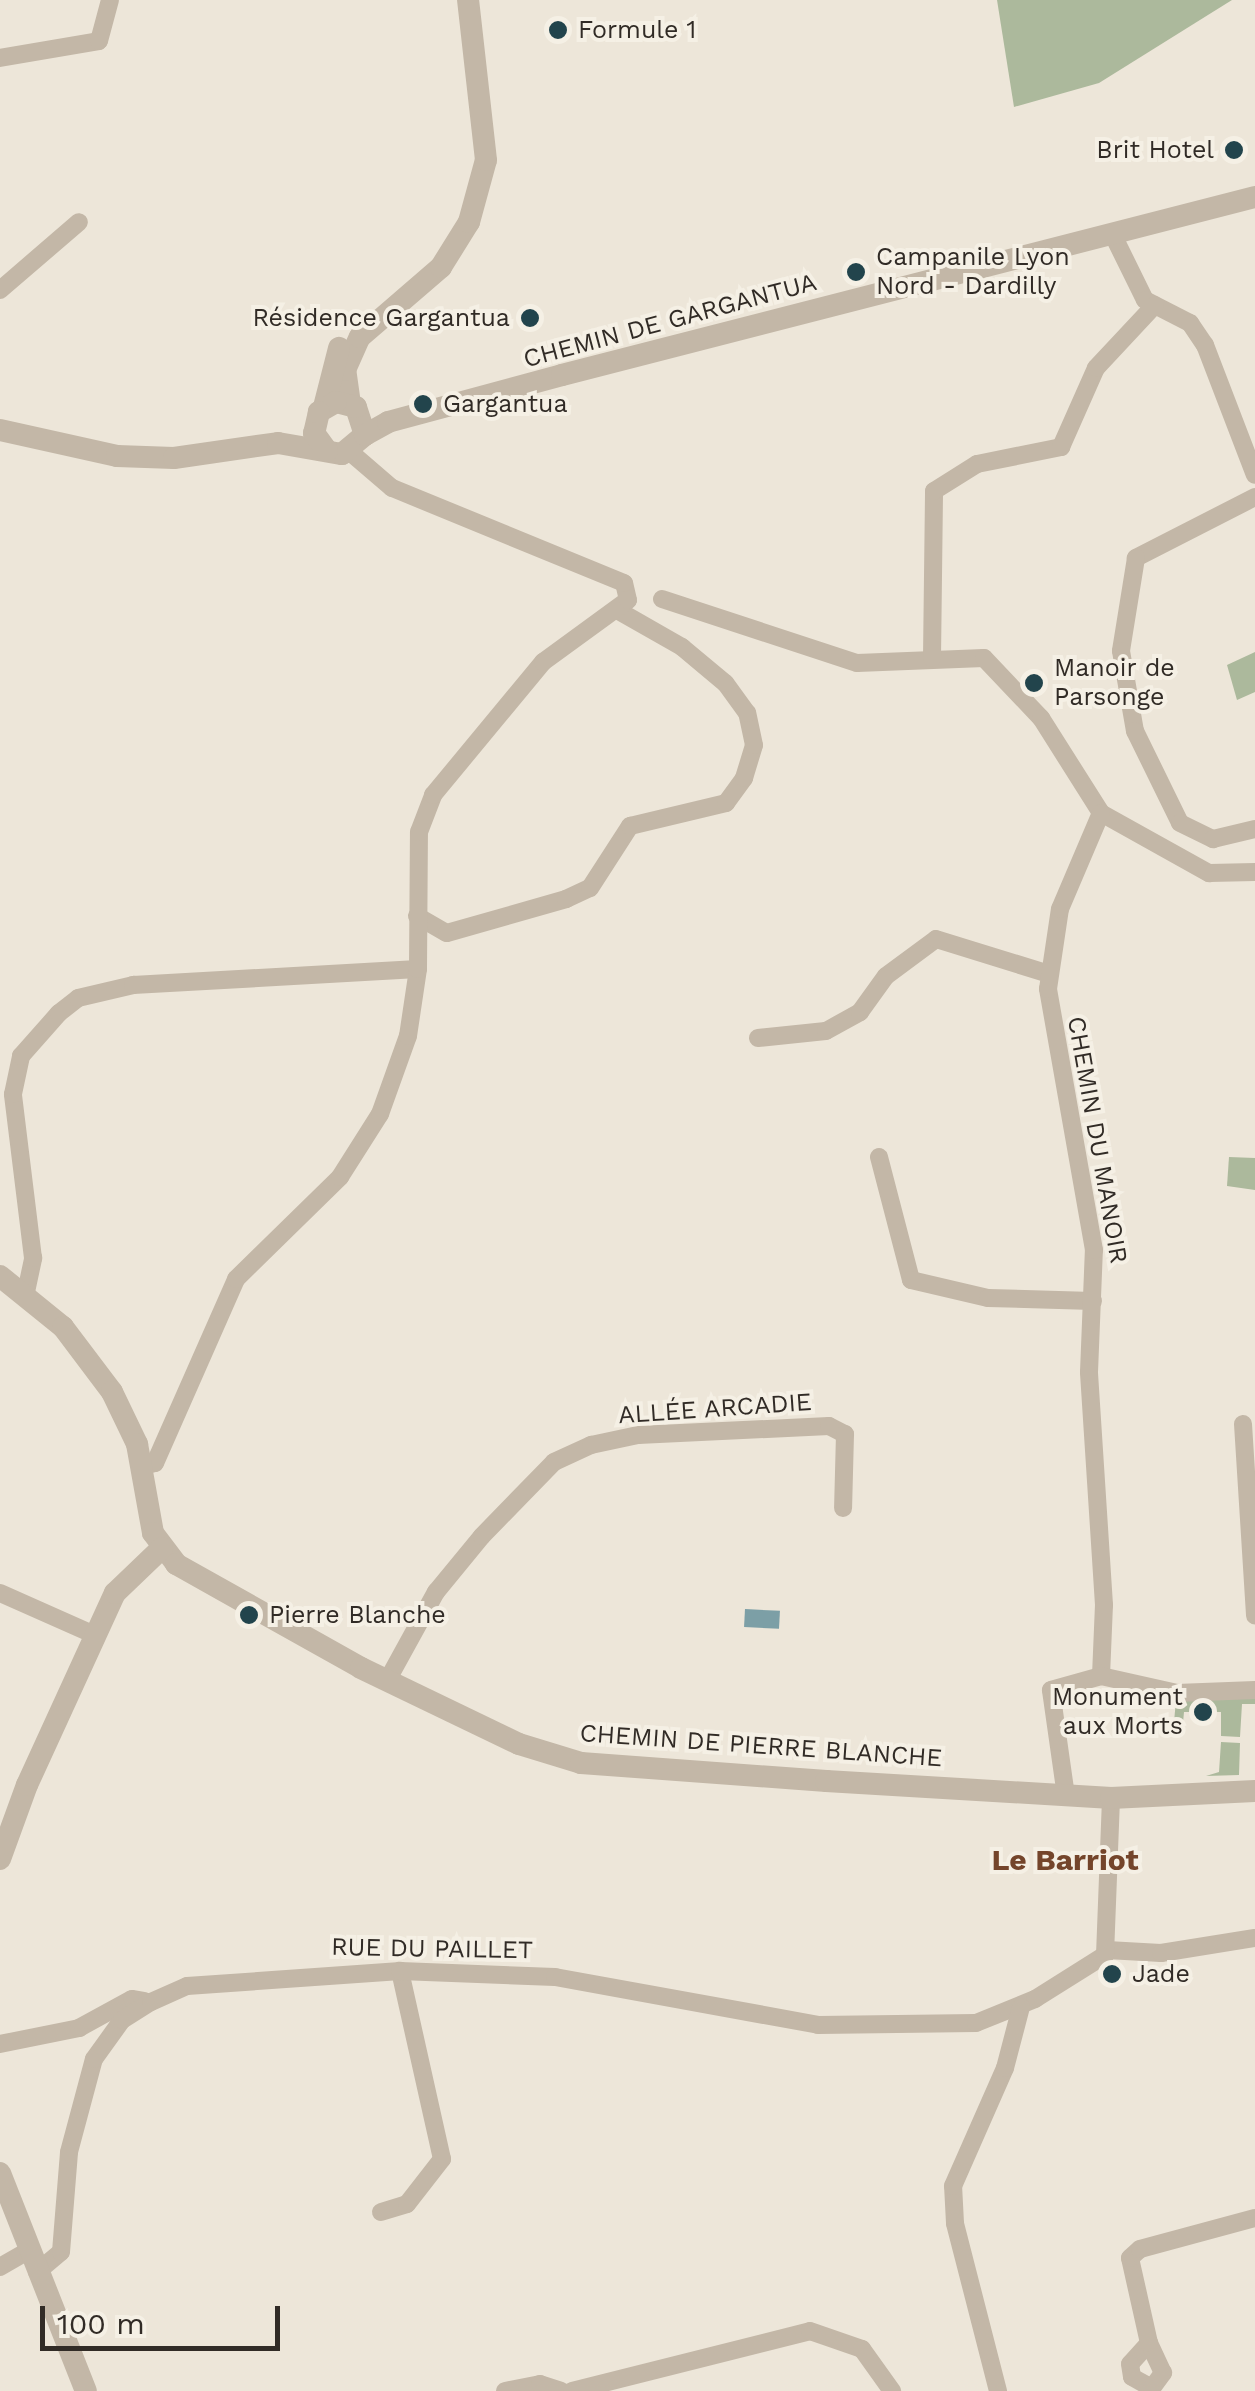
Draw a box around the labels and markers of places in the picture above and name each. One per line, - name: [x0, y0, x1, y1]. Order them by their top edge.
- place label: Formule 1: [578, 15, 697, 45]
- marker: Formule 1: [547, 19, 569, 41]
- place label: Brit Hotel: [1096, 135, 1214, 165]
- marker: Brit Hotel: [1223, 139, 1245, 161]
- place label: Campanile Lyon Nord - Dardilly: [876, 243, 1070, 302]
- marker: Campanile Lyon Nord - Dardilly: [845, 261, 867, 283]
- place label: Résidence Gargantua: [252, 303, 510, 333]
- marker: Résidence Gargantua: [519, 307, 541, 329]
- place label: Gargantua: [443, 389, 568, 419]
- marker: Gargantua: [412, 393, 434, 415]
- place label: Manoir de Parsonge: [1054, 654, 1175, 713]
- marker: Manoir de Parsonge: [1023, 672, 1045, 694]
- place label: Pierre Blanche: [269, 1600, 446, 1630]
- marker: Pierre Blanche: [238, 1604, 260, 1626]
- place label: Monument aux Morts: [1052, 1683, 1183, 1742]
- marker: Monument aux Morts: [1192, 1701, 1214, 1723]
- place label: Jade: [1132, 1959, 1190, 1989]
- marker: Jade: [1101, 1963, 1123, 1985]

